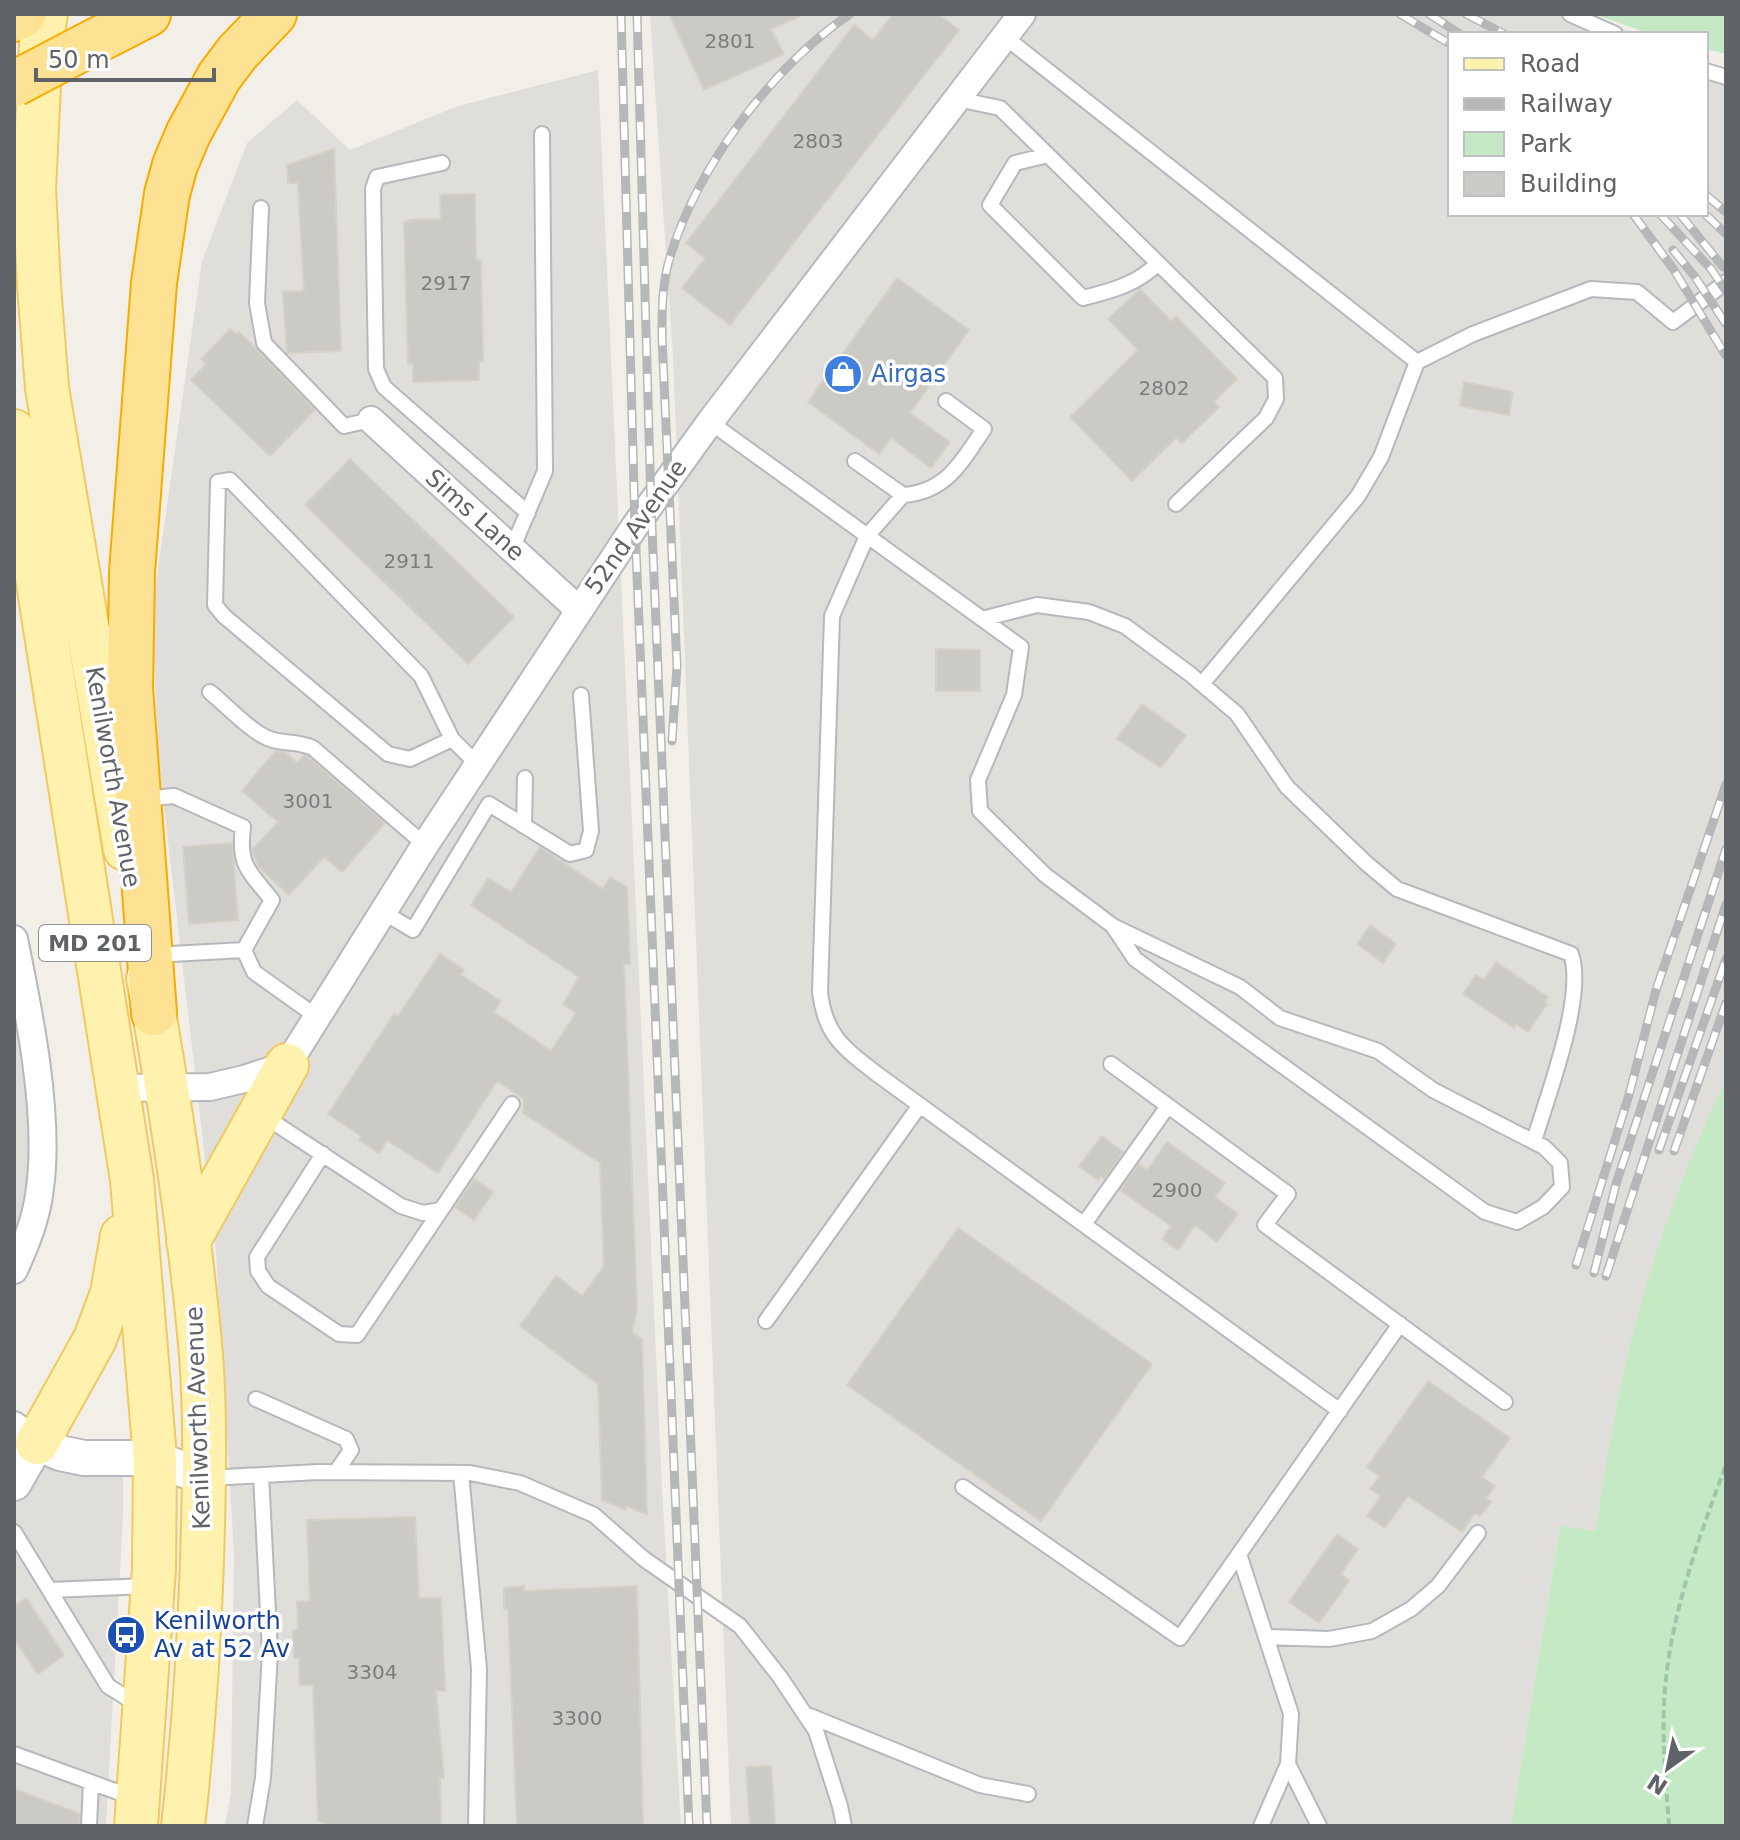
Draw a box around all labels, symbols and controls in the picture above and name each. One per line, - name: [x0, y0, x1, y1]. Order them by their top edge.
- house number: 2801: [705, 29, 755, 53]
- scale bar: [36, 32, 214, 82]
- legend: [1448, 32, 1708, 216]
- text: 50 m: [48, 46, 110, 74]
- text: Road: [1520, 50, 1580, 78]
- text: Railway: [1520, 90, 1613, 118]
- house number: 2803: [793, 129, 843, 153]
- text: Park: [1520, 130, 1572, 158]
- text: Building: [1520, 170, 1617, 198]
- house number: 2917: [421, 271, 471, 295]
- shop icon: Airgas: [822, 353, 864, 395]
- place label: Airgas: [871, 360, 946, 388]
- house number: 2802: [1139, 376, 1189, 400]
- street label: 52nd Avenue: [579, 454, 693, 600]
- street label: Sims Lane: [420, 463, 530, 567]
- house number: 2911: [384, 549, 434, 573]
- street label: Kenilworth Avenue: [80, 665, 146, 889]
- house number: 3001: [283, 789, 333, 813]
- road number: MD 201: [39, 925, 151, 961]
- house number: 2900: [1152, 1178, 1202, 1202]
- street label: Kenilworth Avenue: [180, 1306, 216, 1530]
- place label: Kenilworth Av at 52 Av: [154, 1607, 290, 1663]
- bus stop icon: Kenilworth Av at 52 Av: [105, 1614, 147, 1656]
- house number: 3304: [347, 1660, 397, 1684]
- house number: 3300: [552, 1706, 602, 1730]
- north arrow: [1628, 1728, 1708, 1808]
- text: N: [1643, 1769, 1672, 1800]

